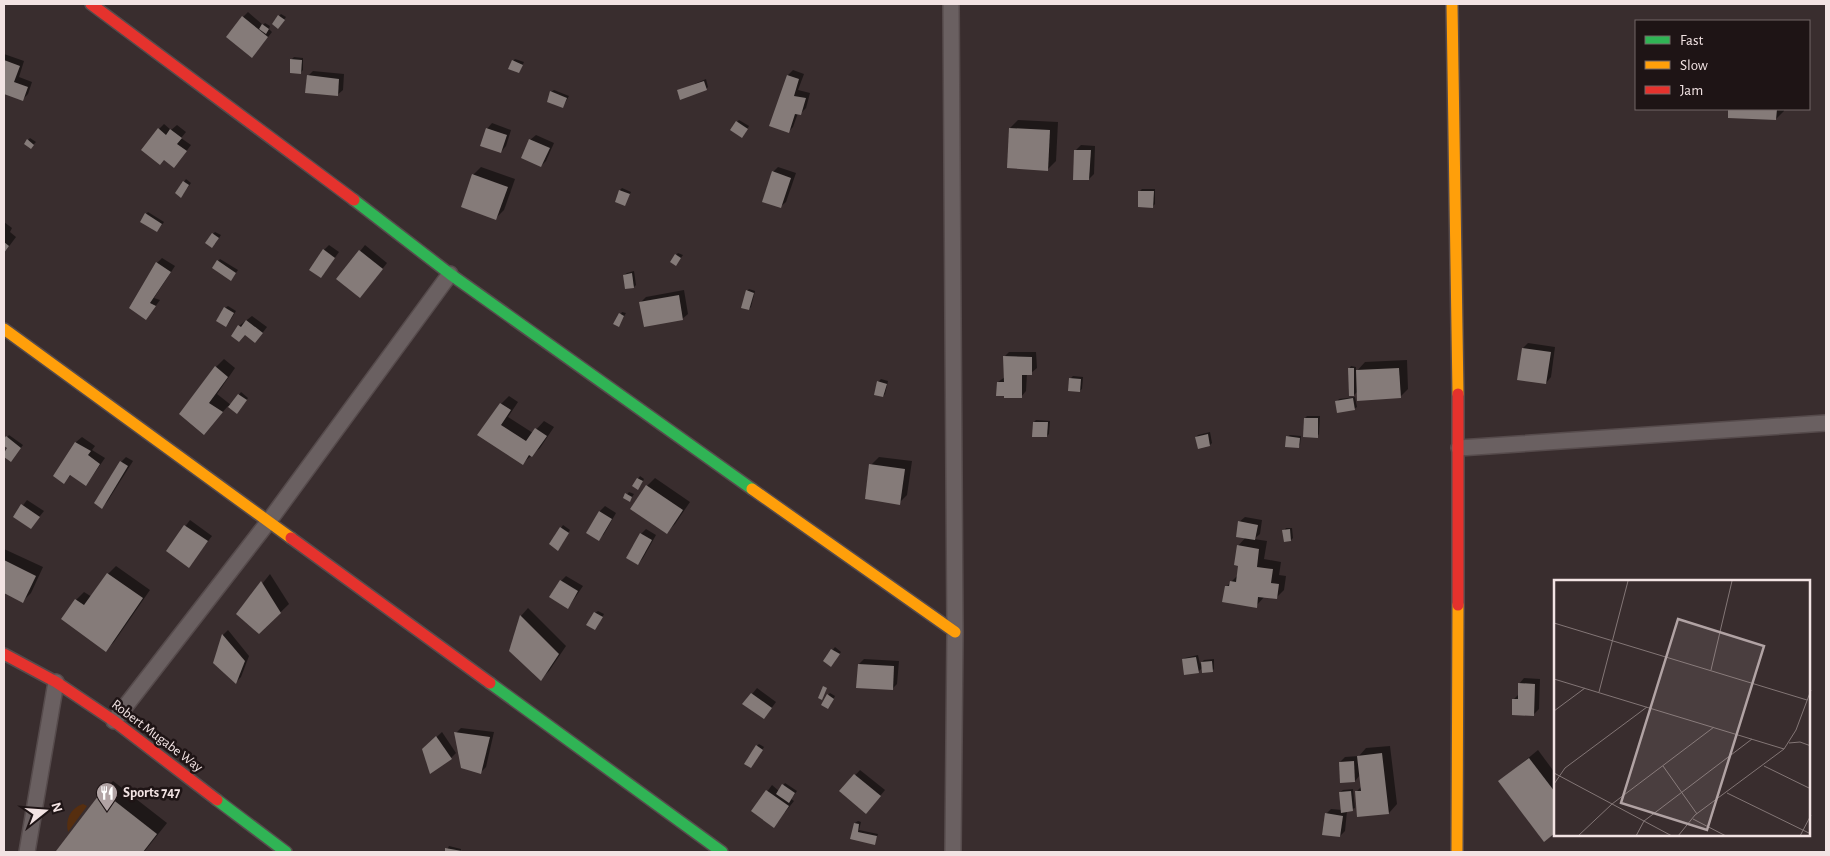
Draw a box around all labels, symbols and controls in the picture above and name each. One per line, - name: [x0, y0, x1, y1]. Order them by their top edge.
- legend: [1635, 20, 1810, 110]
- text: Fast: [1680, 33, 1704, 48]
- text: Slow: [1680, 58, 1708, 73]
- text: Jam: [1680, 83, 1703, 98]
- inset map: [1554, 580, 1810, 836]
- street label: Robert Mugabe Way: [109, 697, 205, 775]
- restaurant icon: Sports 747: [95, 781, 119, 812]
- north arrow: [20, 786, 70, 836]
- place label: Sports 747: [123, 786, 180, 800]
- text: N: [48, 801, 65, 814]

